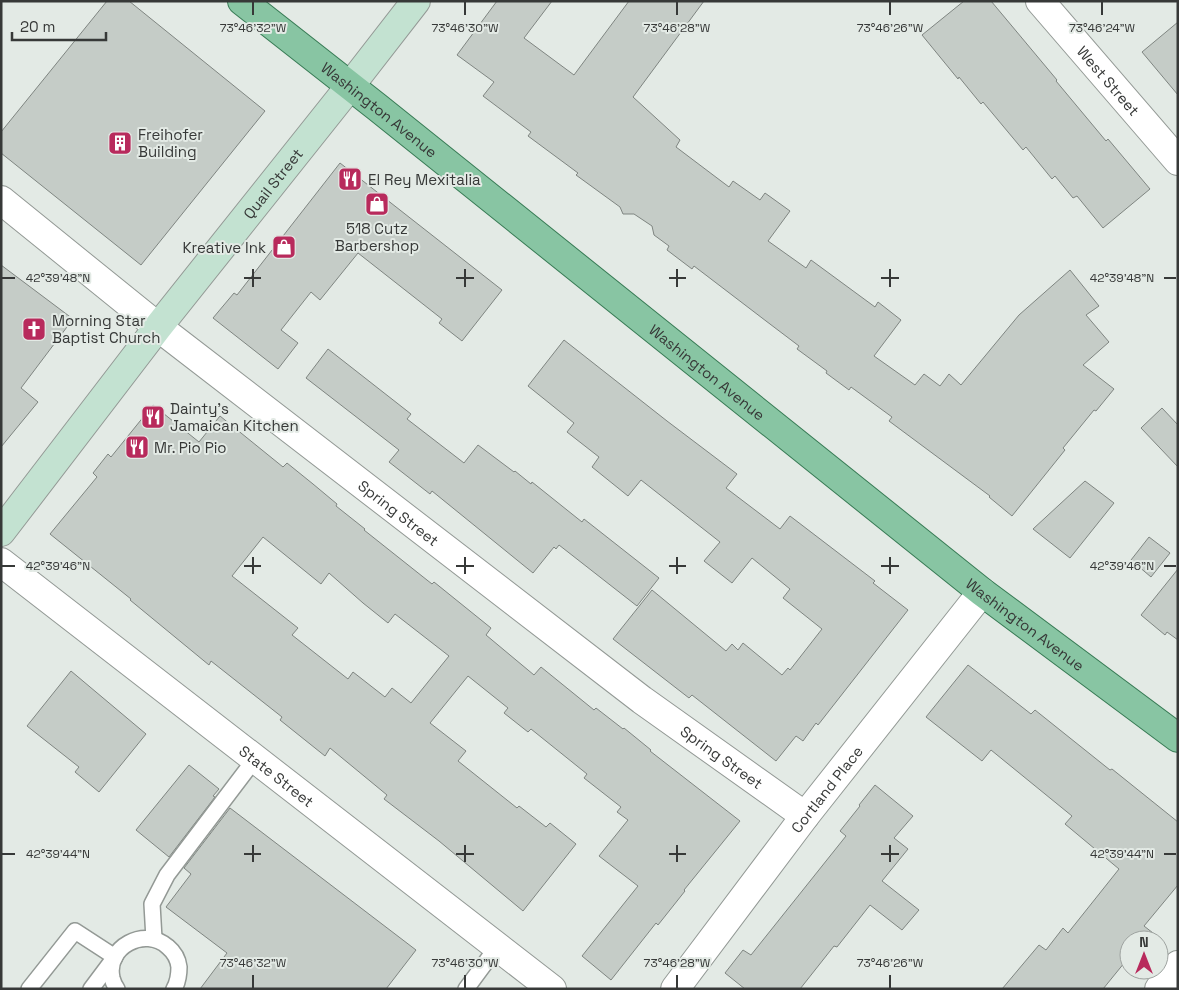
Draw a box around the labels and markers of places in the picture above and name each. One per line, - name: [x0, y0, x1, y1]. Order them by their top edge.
- place label: Freihofer Building: [138, 125, 203, 161]
- building icon: Freihofer Building: [107, 130, 133, 156]
- restaurant icon: El Rey Mexitalia: [337, 166, 363, 192]
- place label: El Rey Mexitalia: [368, 170, 481, 189]
- shop icon: 518 Cutz Barbershop: [364, 191, 390, 217]
- place label: 518 Cutz Barbershop: [335, 219, 419, 255]
- shop icon: Kreative Ink: [271, 234, 297, 260]
- place label: Kreative Ink: [182, 238, 266, 257]
- place label: Morning Star Baptist Church: [52, 311, 160, 347]
- church icon: Morning Star Baptist Church: [21, 316, 47, 342]
- place label: Dainty's Jamaican Kitchen: [170, 399, 299, 435]
- restaurant icon: Dainty's Jamaican Kitchen: [140, 404, 166, 430]
- restaurant icon: Mr. Pio Pio: [124, 434, 150, 460]
- place label: Mr. Pio Pio: [154, 438, 227, 457]

